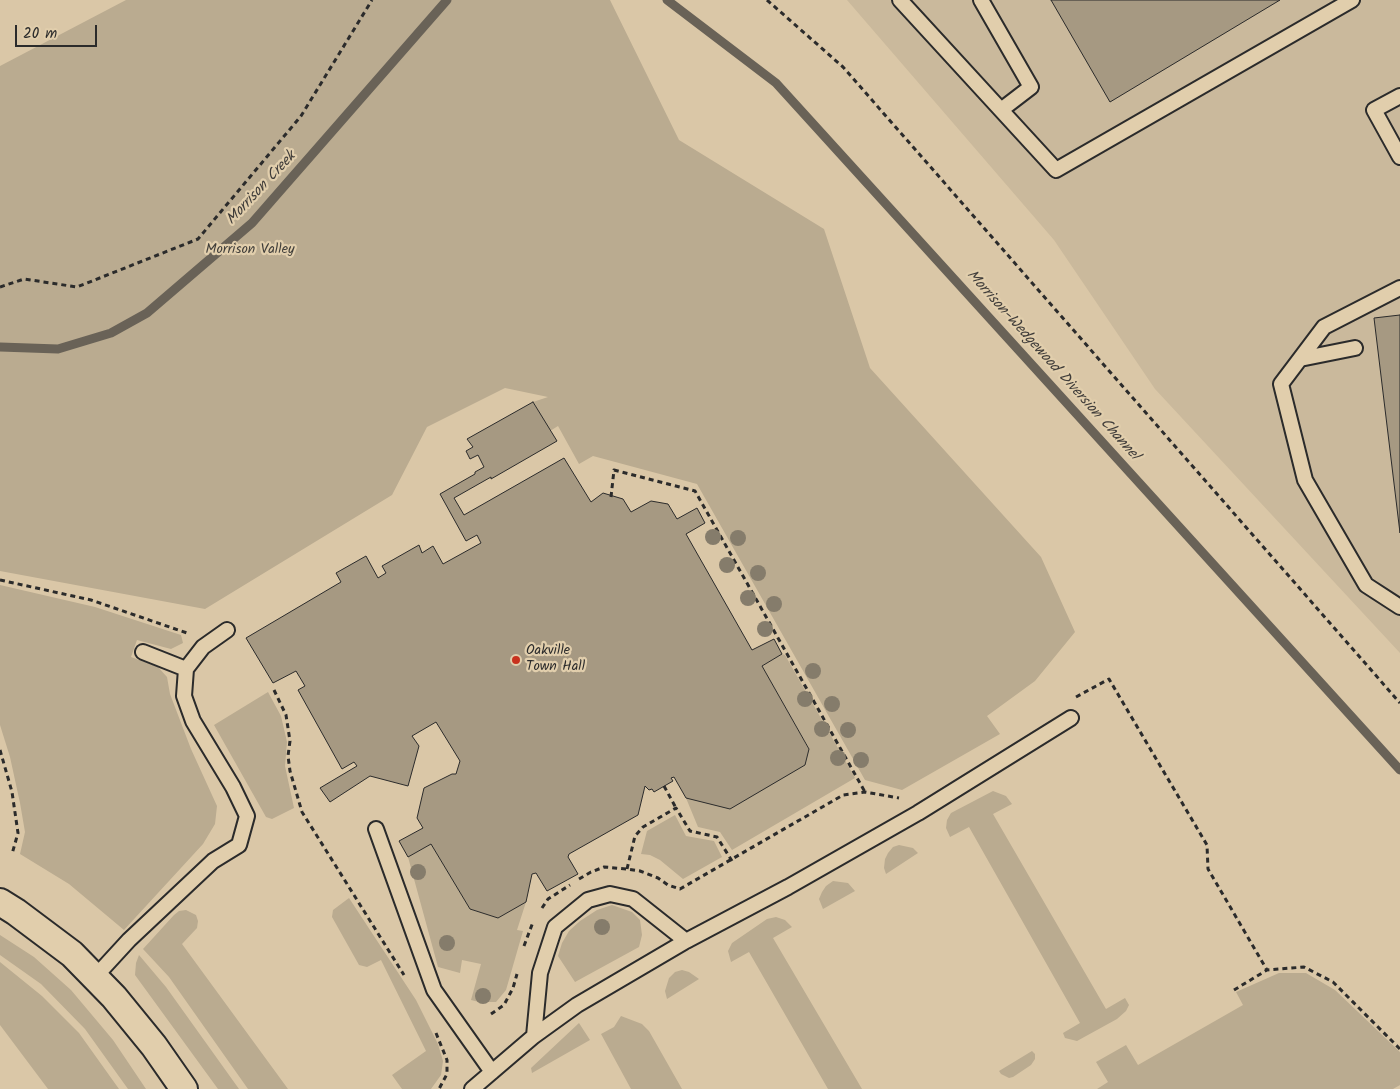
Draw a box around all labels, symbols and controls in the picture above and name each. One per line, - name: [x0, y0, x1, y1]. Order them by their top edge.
- scale bar: [18, 15, 100, 47]
- text: 20 m: [23, 22, 57, 46]
- water label: Morrison Creek: [223, 149, 301, 229]
- park label: Morrison Valley: [205, 243, 295, 259]
- water label: Morrison-Wedgewood Diversion Channel: [962, 267, 1142, 465]
- place label: Oakville Town Hall: [526, 644, 585, 676]
- marker: Oakville Town Hall: [510, 654, 522, 666]

